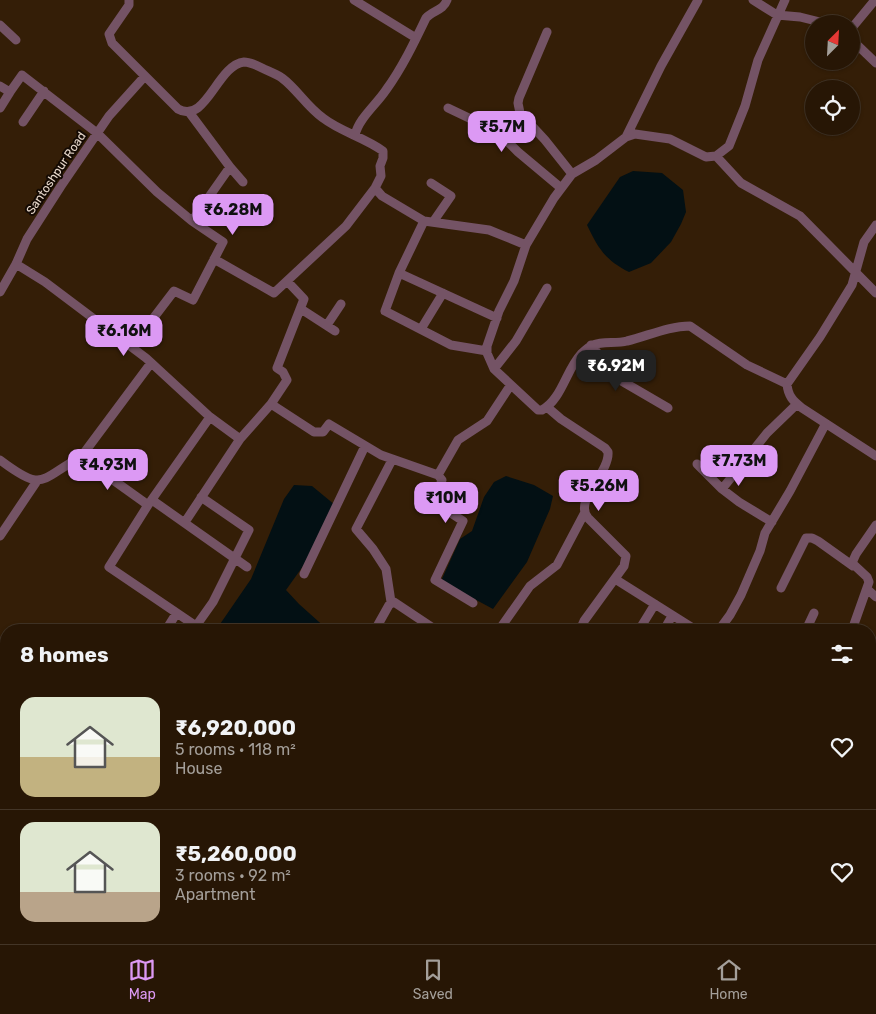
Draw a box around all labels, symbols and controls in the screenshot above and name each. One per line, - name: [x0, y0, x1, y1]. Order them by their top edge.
- north arrow: [805, 15, 860, 70]
- map controls: [805, 15, 860, 135]
- button: locate: [805, 80, 860, 135]
- pin: ₹5.7M: [467, 110, 537, 153]
- text: ₹5.7M: [479, 117, 525, 136]
- street label: Santoshpur Road: [23, 129, 89, 217]
- pin: ₹6.28M: [192, 194, 274, 236]
- text: ₹6.28M: [203, 200, 263, 219]
- pin: ₹6.16M: [83, 314, 165, 357]
- text: ₹6.16M: [96, 321, 152, 340]
- pin: ₹6.92M: [575, 350, 657, 392]
- text: ₹6.92M: [587, 356, 645, 375]
- pin: ₹7.73M: [698, 444, 780, 487]
- pin: ₹4.93M: [67, 448, 149, 491]
- text: ₹7.73M: [712, 451, 766, 470]
- text: ₹4.93M: [79, 455, 137, 474]
- pin: ₹5.26M: [558, 470, 640, 512]
- text: ₹5.26M: [570, 476, 628, 495]
- pin: ₹10M: [416, 482, 476, 524]
- text: ₹10M: [425, 488, 467, 507]
- icon: filters: [828, 640, 856, 668]
- text: 8 homes: [20, 642, 109, 667]
- text: ₹6,920,000: [175, 715, 296, 740]
- icon: home: [60, 717, 120, 777]
- icon: heart: [828, 733, 856, 761]
- text: 5 rooms · 118 m²: [175, 740, 296, 759]
- text: House: [175, 759, 222, 778]
- text: ₹5,260,000: [175, 841, 297, 866]
- icon: home: [60, 842, 120, 902]
- icon: heart: [828, 858, 856, 886]
- text: 3 rooms · 92 m²: [175, 866, 291, 885]
- text: Apartment: [175, 885, 255, 904]
- tab: Map: [128, 956, 156, 1003]
- tab: Saved: [413, 956, 453, 1003]
- tab: Home: [709, 956, 748, 1003]

